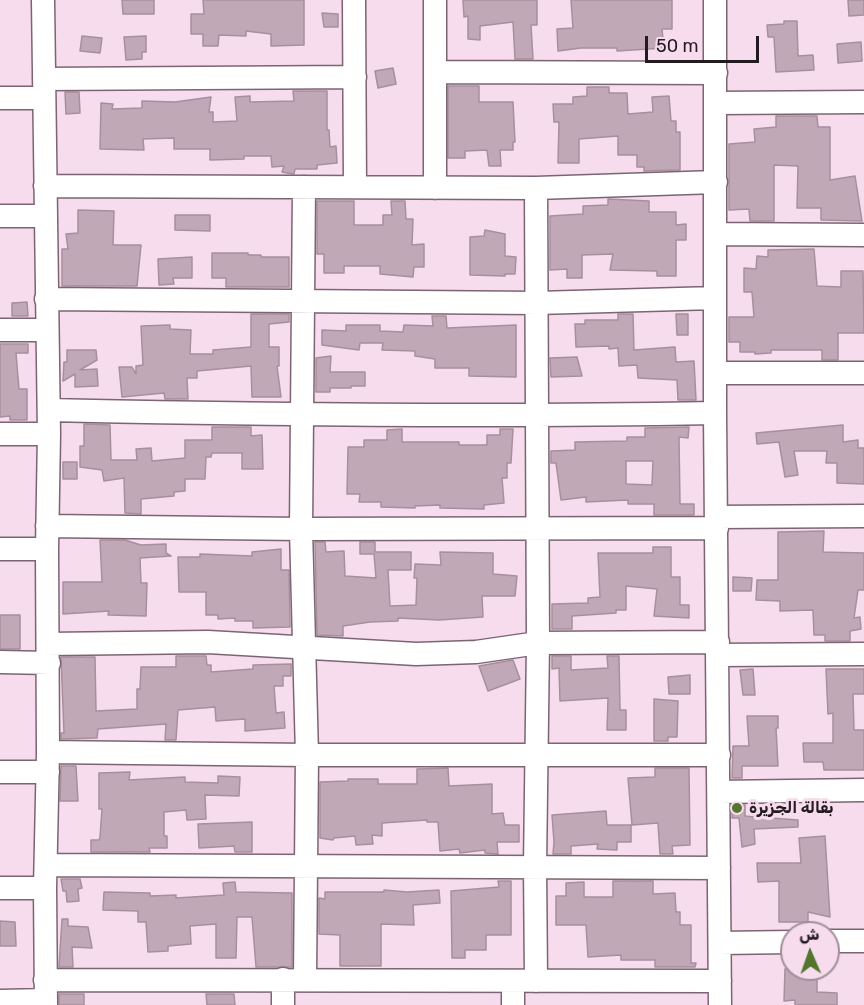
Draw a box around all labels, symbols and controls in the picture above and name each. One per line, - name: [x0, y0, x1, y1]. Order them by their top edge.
- scale bar: [648, 24, 762, 62]
- text: 50 m: [656, 35, 699, 57]
- place label: بقالة الجزيرة: [749, 798, 833, 818]
- marker: بقالة الجزيرة: [730, 801, 744, 815]
- north arrow: [780, 921, 840, 981]
- text: ش: [799, 925, 820, 944]

